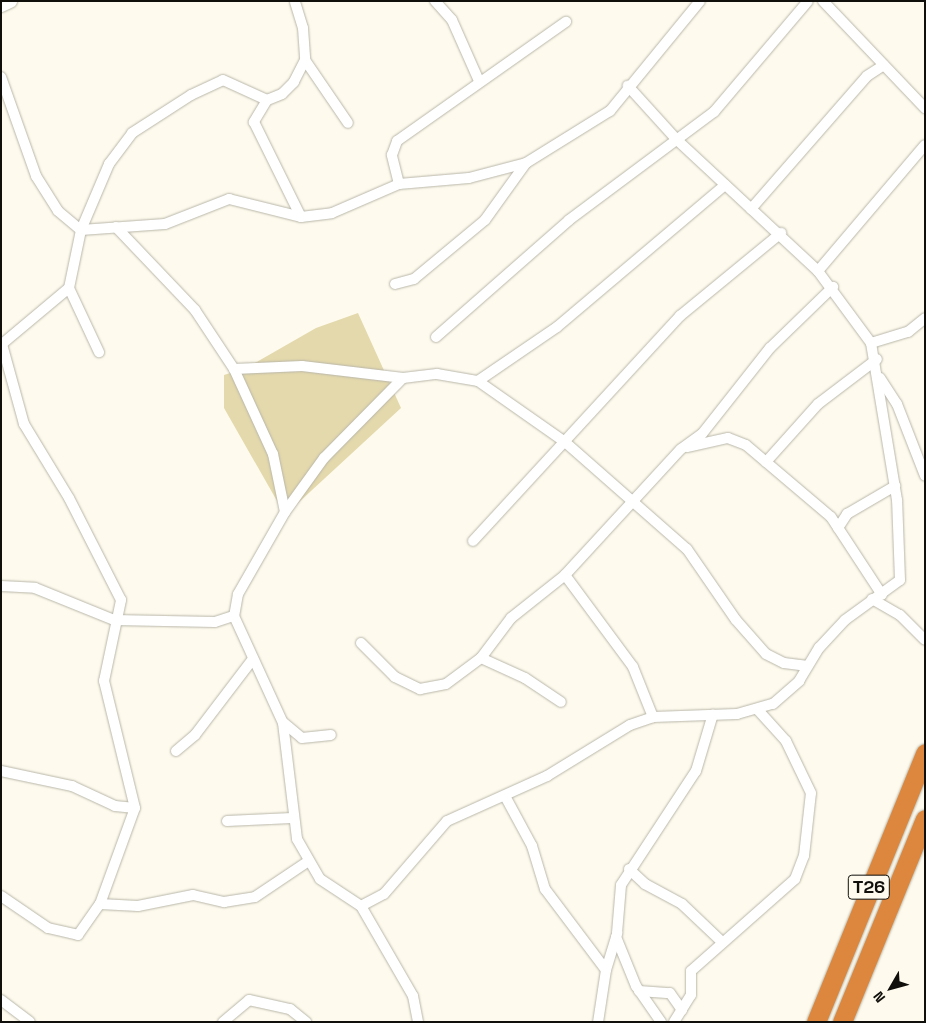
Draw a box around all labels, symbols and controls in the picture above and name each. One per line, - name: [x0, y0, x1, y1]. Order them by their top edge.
- road number: T26: [848, 872, 890, 902]
- north arrow: [866, 963, 916, 1013]
- text: N: [869, 988, 889, 1006]

